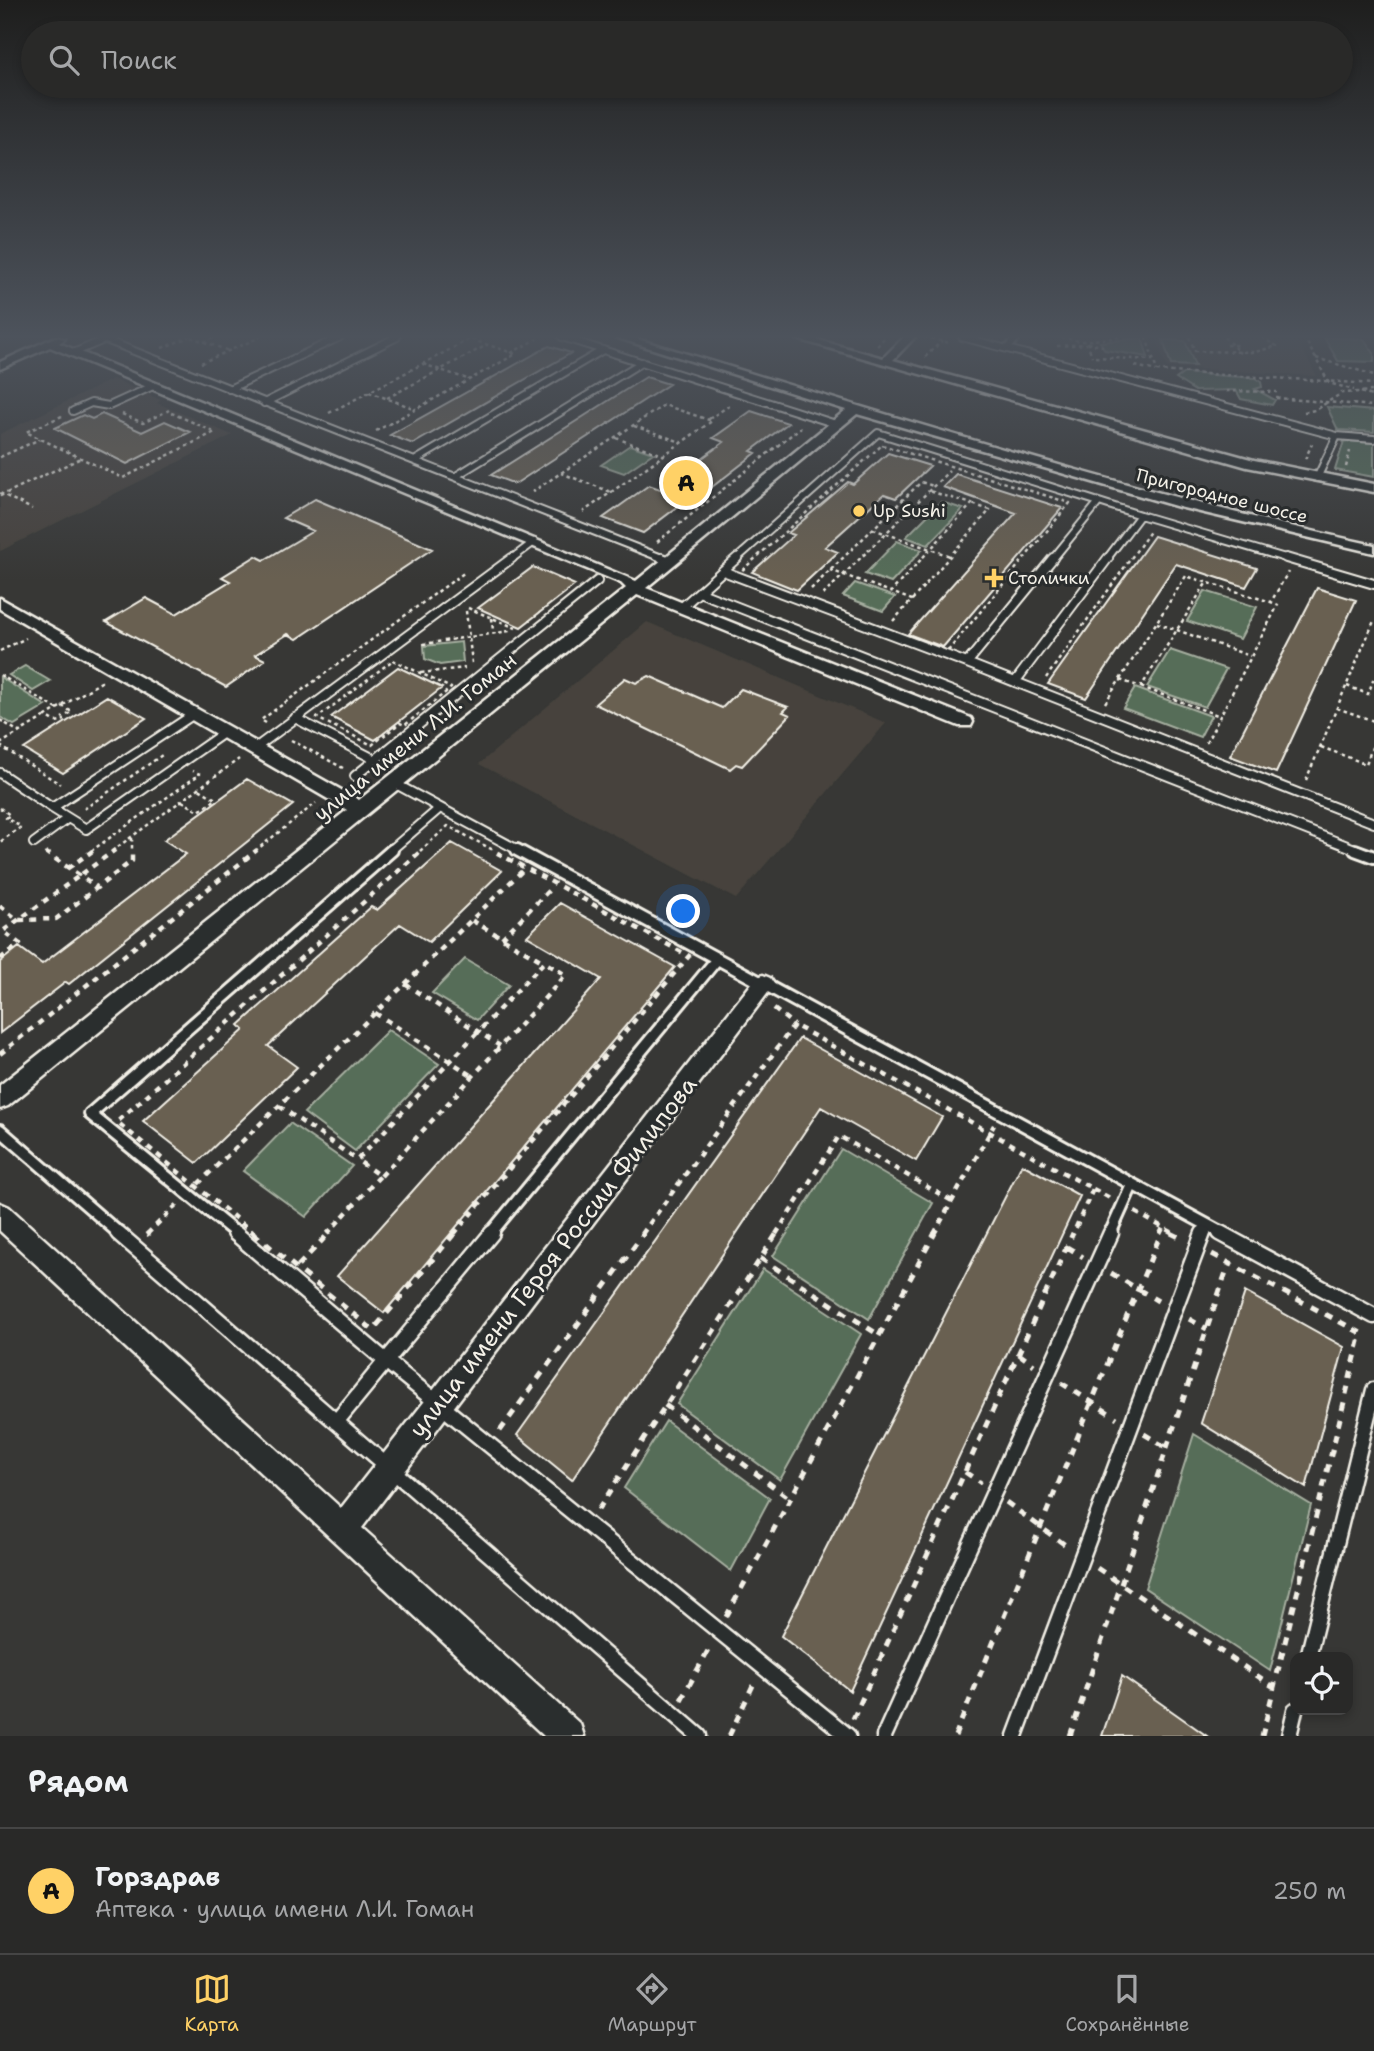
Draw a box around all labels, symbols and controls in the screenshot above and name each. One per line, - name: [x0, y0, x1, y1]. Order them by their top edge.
- search box: [21, 21, 1353, 98]
- icon: search: [45, 41, 83, 79]
- text: Поиск: [101, 42, 177, 77]
- pin: A: [663, 457, 709, 509]
- street label: Пригородное шоссе: [1134, 463, 1310, 529]
- place label: Up Sushi: [873, 499, 946, 523]
- marker: Up Sushi: [851, 503, 867, 519]
- place label: Столички: [1008, 566, 1090, 590]
- marker: Столички: [986, 570, 1002, 586]
- street label: улица имени Л.И. Гоман: [308, 646, 522, 828]
- your location: [666, 894, 700, 928]
- street label: улица имени Героя России Филипова: [402, 1070, 704, 1444]
- map controls: [1290, 1652, 1353, 1715]
- button: locate: [1290, 1652, 1353, 1715]
- text: Рядом: [28, 1761, 128, 1802]
- text: Горздрав: [95, 1859, 220, 1894]
- text: A: [42, 1876, 60, 1906]
- text: 250 m: [1273, 1876, 1346, 1906]
- text: Аптека · улица имени Л.И. Гоман: [95, 1894, 474, 1924]
- tab: Карта: [184, 1970, 239, 2037]
- tab: Маршрут: [608, 1970, 696, 2037]
- tab: Сохранённые: [1065, 1970, 1190, 2037]

